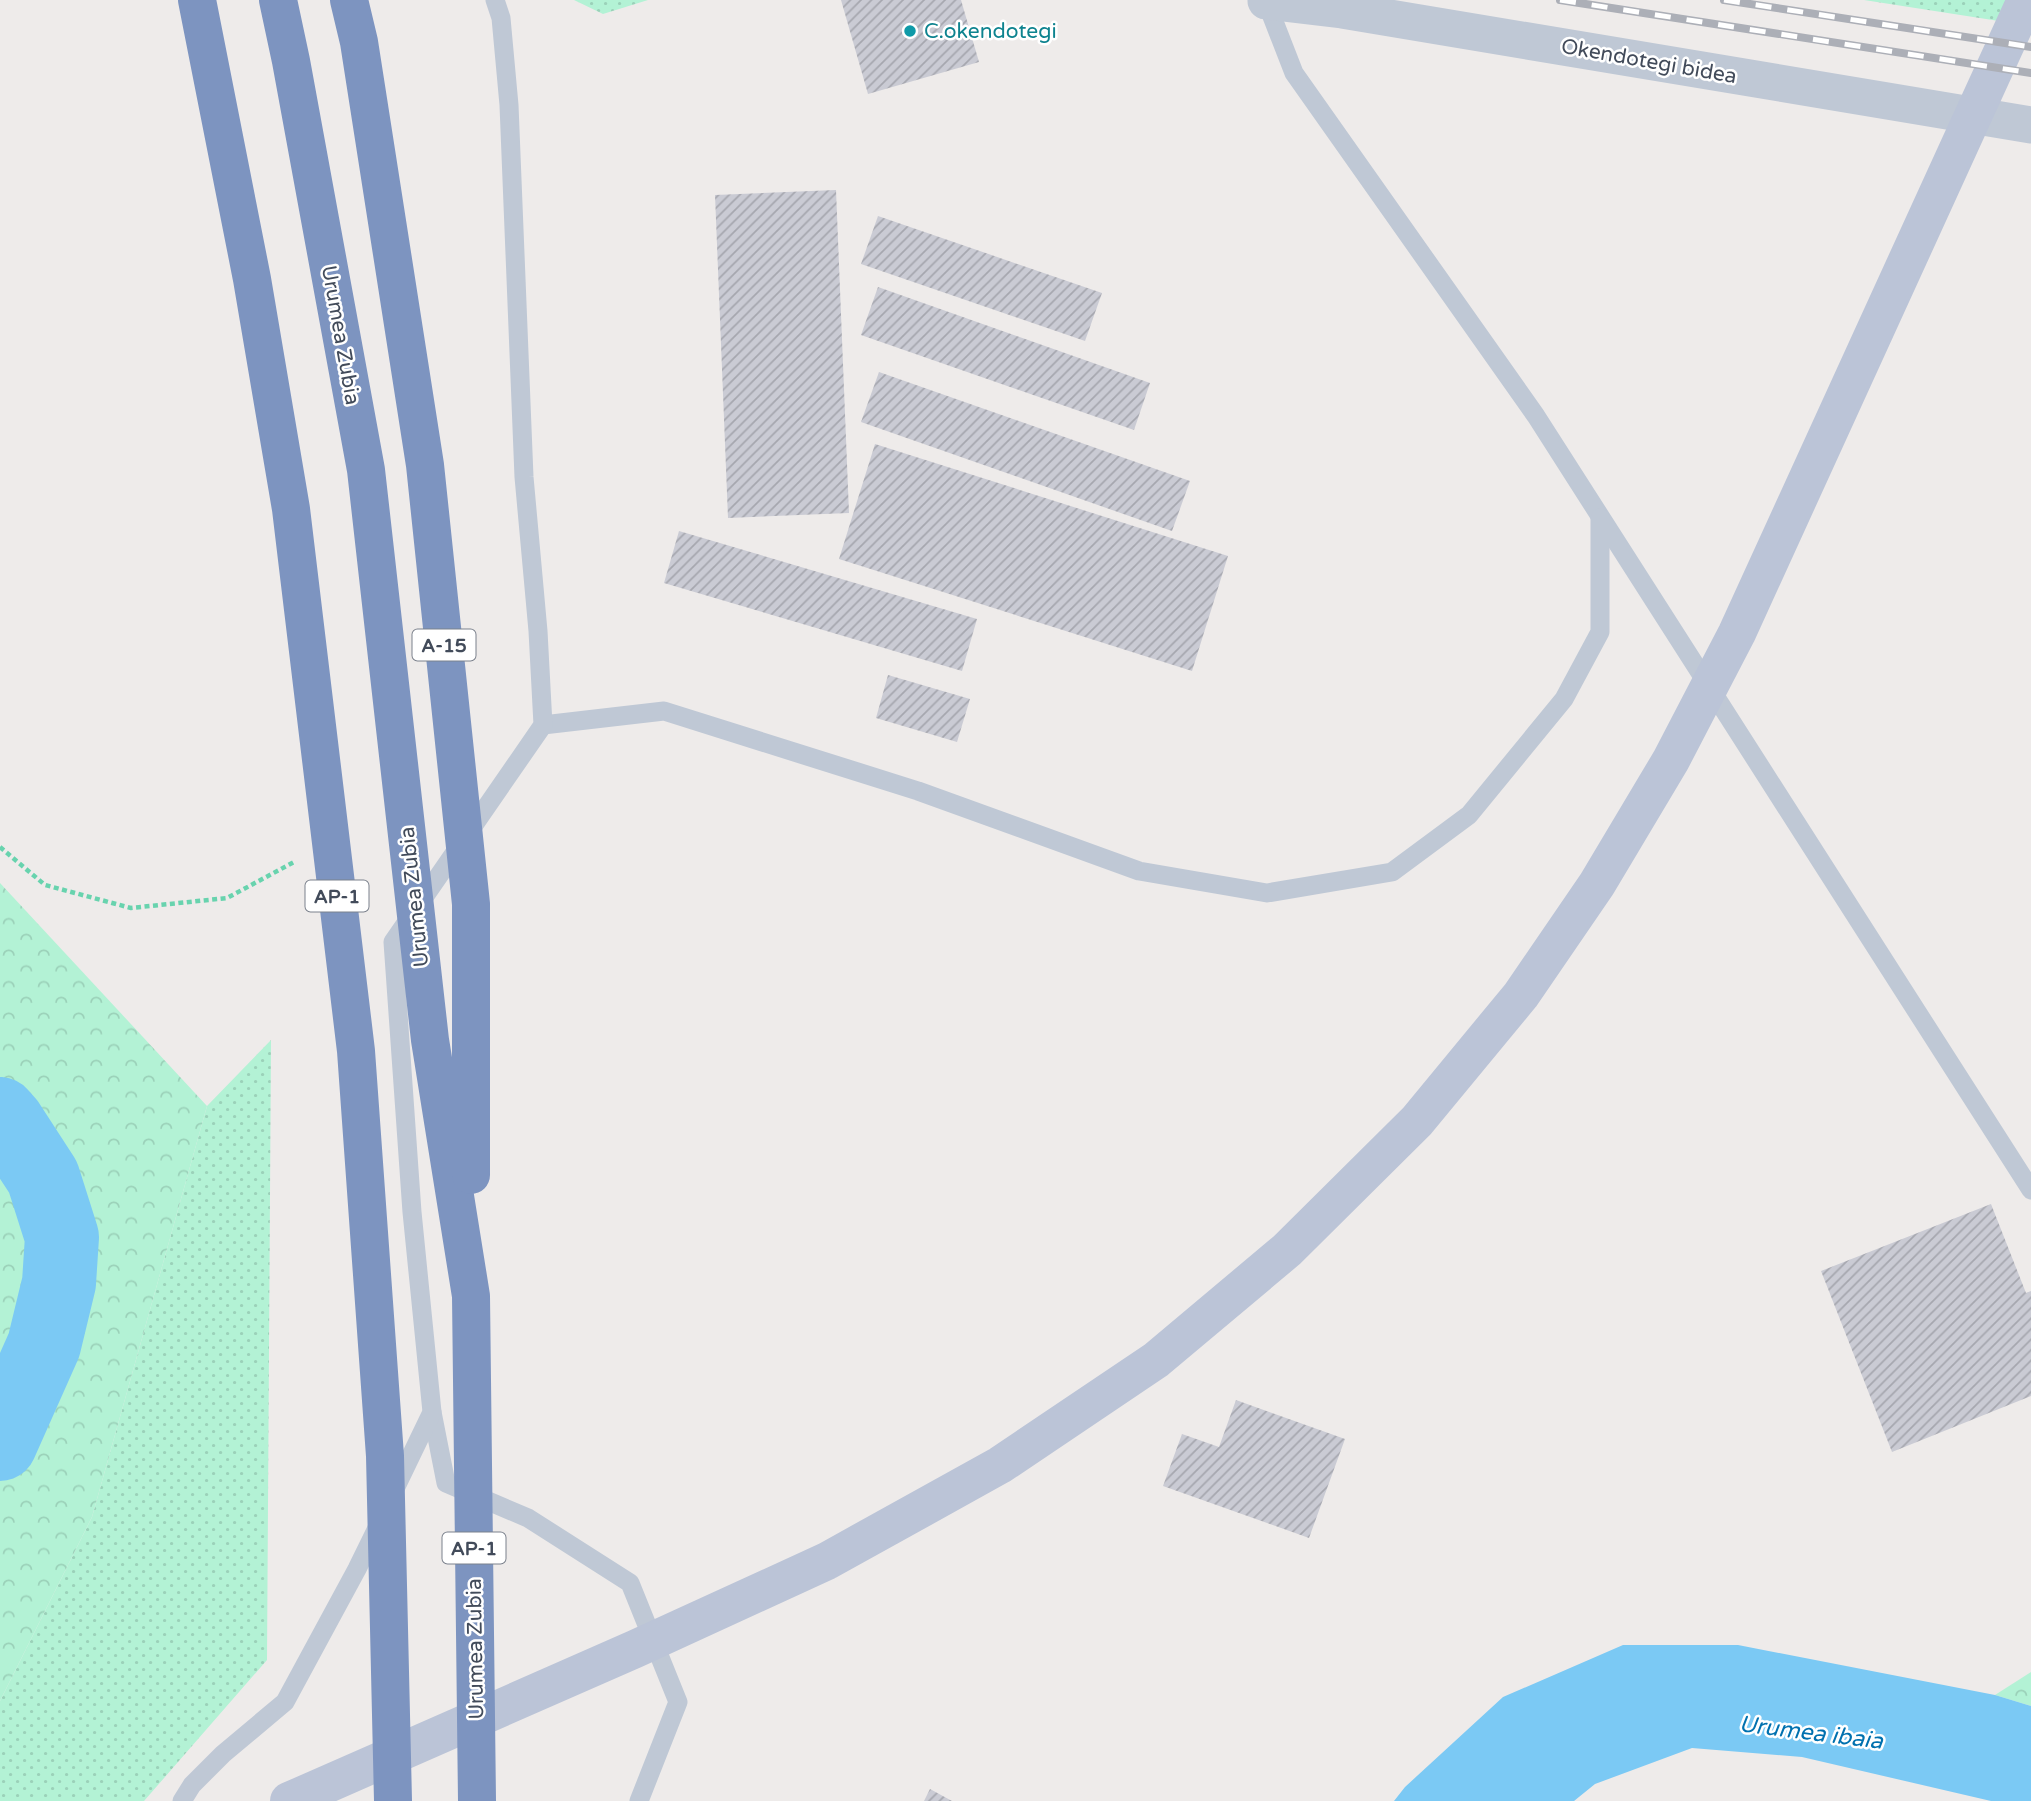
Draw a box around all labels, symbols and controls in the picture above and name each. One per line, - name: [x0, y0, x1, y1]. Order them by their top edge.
- place label: C.okendotegi: [924, 19, 1057, 44]
- marker: C.okendotegi: [902, 23, 918, 39]
- street label: Okendotegi bidea: [1559, 34, 1739, 89]
- street label: Urumea Zubia: [316, 263, 365, 407]
- road number: A-15: [412, 630, 476, 660]
- street label: Urumea Zubia: [395, 825, 434, 969]
- road number: AP-1: [306, 880, 368, 912]
- road number: AP-1: [442, 1532, 505, 1564]
- street label: Urumea Zubia: [462, 1578, 489, 1720]
- water label: Urumea ibaia: [1737, 1710, 1885, 1756]

